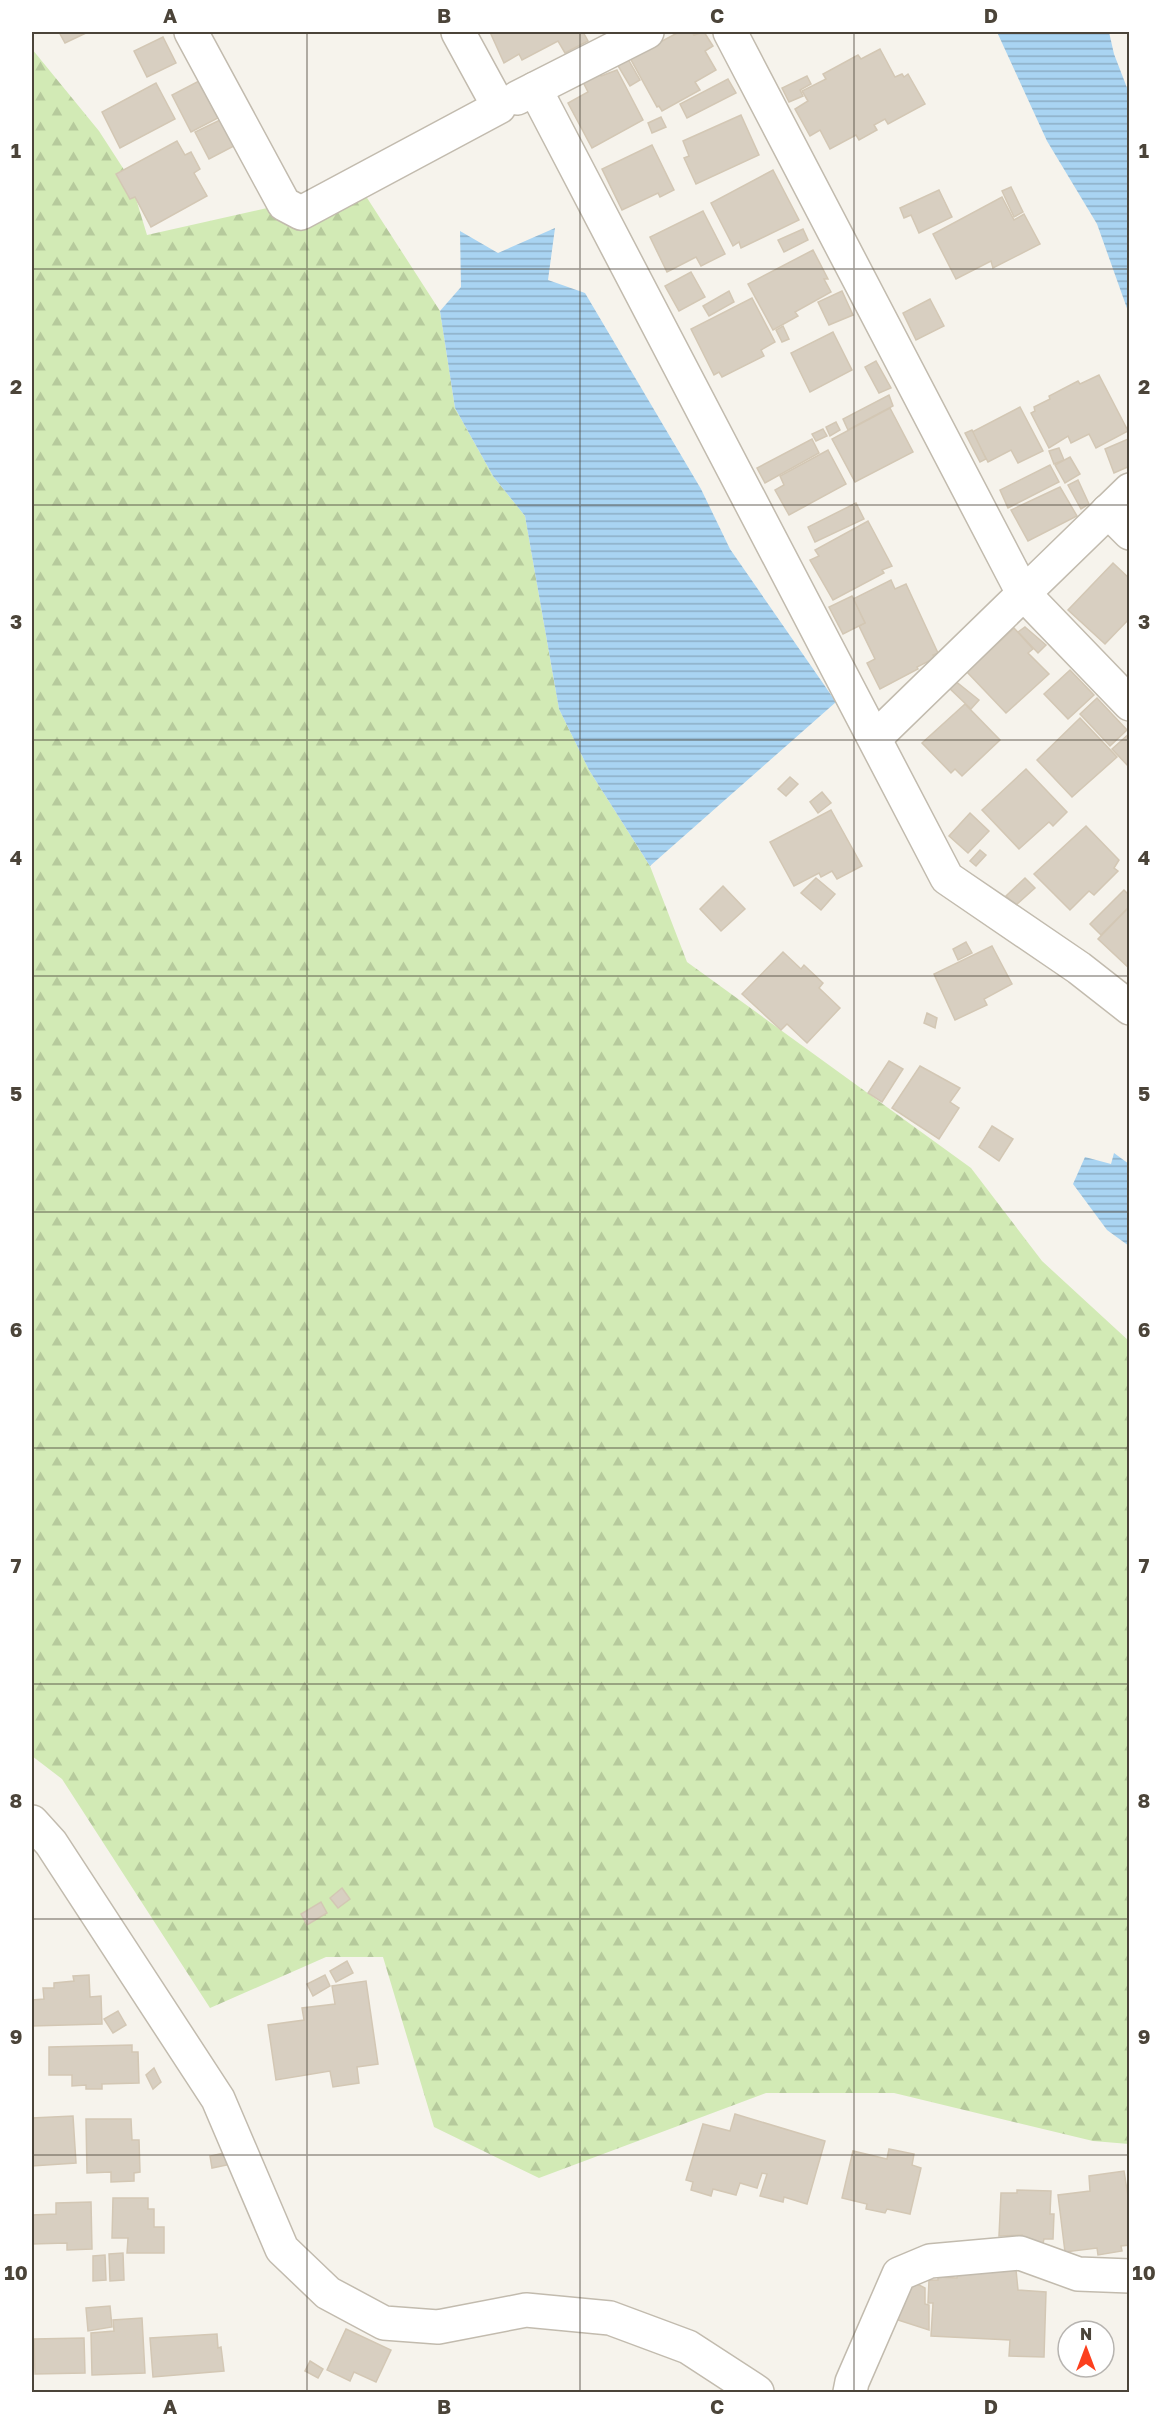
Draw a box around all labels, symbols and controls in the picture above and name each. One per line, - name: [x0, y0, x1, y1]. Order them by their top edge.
- text: A: [163, 3, 177, 27]
- text: B: [437, 3, 451, 27]
- text: C: [710, 3, 724, 27]
- text: D: [984, 3, 998, 27]
- text: 1: [11, 138, 21, 162]
- text: 1: [1139, 138, 1149, 162]
- text: 2: [10, 374, 22, 398]
- text: 2: [1138, 374, 1150, 398]
- text: 3: [10, 609, 22, 633]
- text: 3: [1138, 609, 1150, 633]
- text: 4: [10, 845, 22, 869]
- text: 4: [1138, 845, 1150, 869]
- text: 5: [10, 1081, 22, 1105]
- text: 5: [1138, 1081, 1150, 1105]
- text: 6: [10, 1317, 22, 1341]
- text: 6: [1138, 1317, 1150, 1341]
- text: 7: [11, 1553, 22, 1577]
- text: 7: [1139, 1553, 1150, 1577]
- text: 8: [10, 1788, 22, 1812]
- text: 8: [1138, 1788, 1150, 1812]
- text: 9: [10, 2024, 22, 2048]
- text: 9: [1138, 2024, 1150, 2048]
- text: 10: [4, 2260, 28, 2284]
- text: 10: [1132, 2260, 1156, 2284]
- north arrow: [1056, 2319, 1116, 2379]
- text: N: [1080, 2324, 1092, 2344]
- text: A: [163, 2394, 177, 2418]
- text: B: [437, 2394, 451, 2418]
- text: C: [710, 2394, 724, 2418]
- text: D: [984, 2394, 998, 2418]

